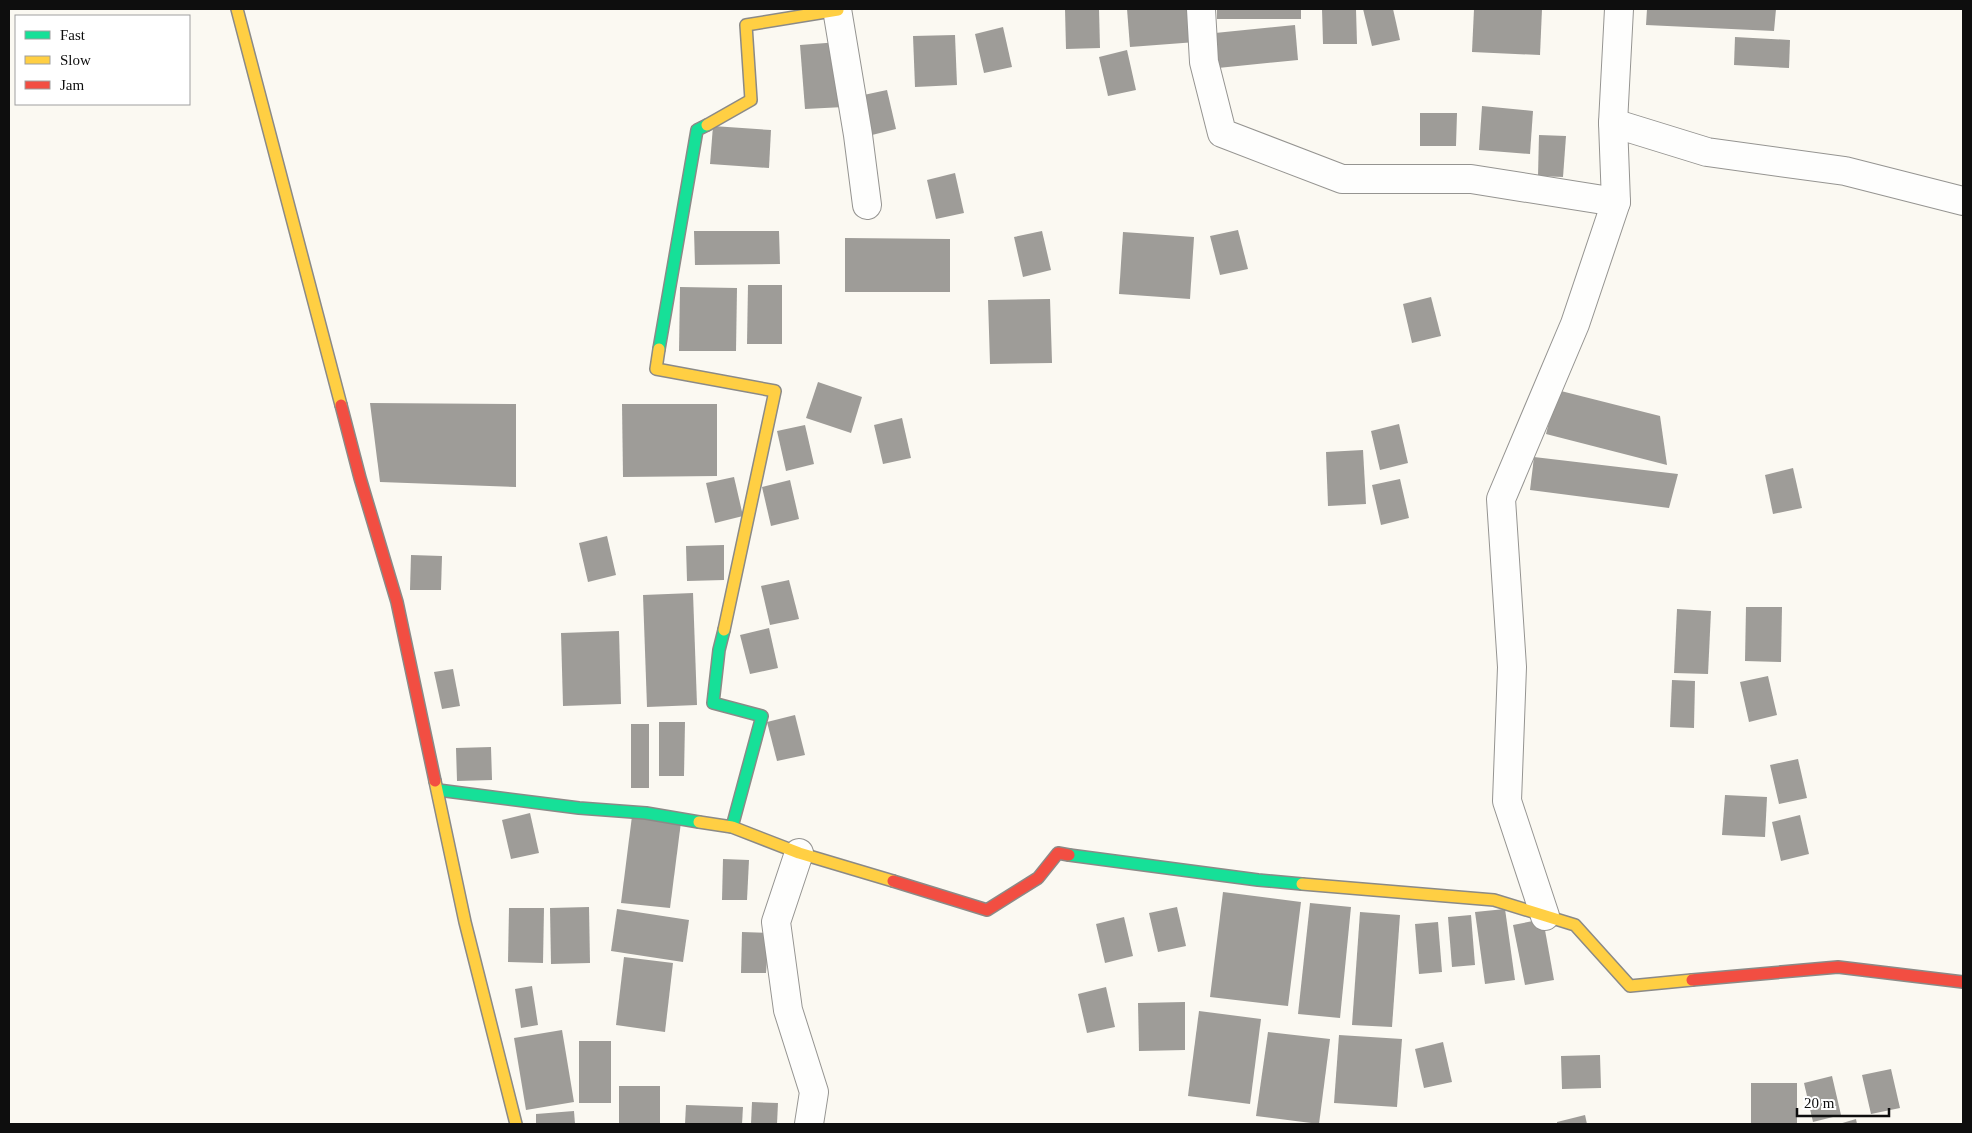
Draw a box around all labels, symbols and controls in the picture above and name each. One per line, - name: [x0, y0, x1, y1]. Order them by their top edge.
- legend: [15, 15, 190, 105]
- text: Fast: [60, 27, 86, 43]
- text: Slow: [60, 52, 91, 68]
- text: Jam: [60, 77, 84, 93]
- scale bar: [1797, 1086, 1890, 1118]
- text: 20 m: [1804, 1095, 1835, 1111]

